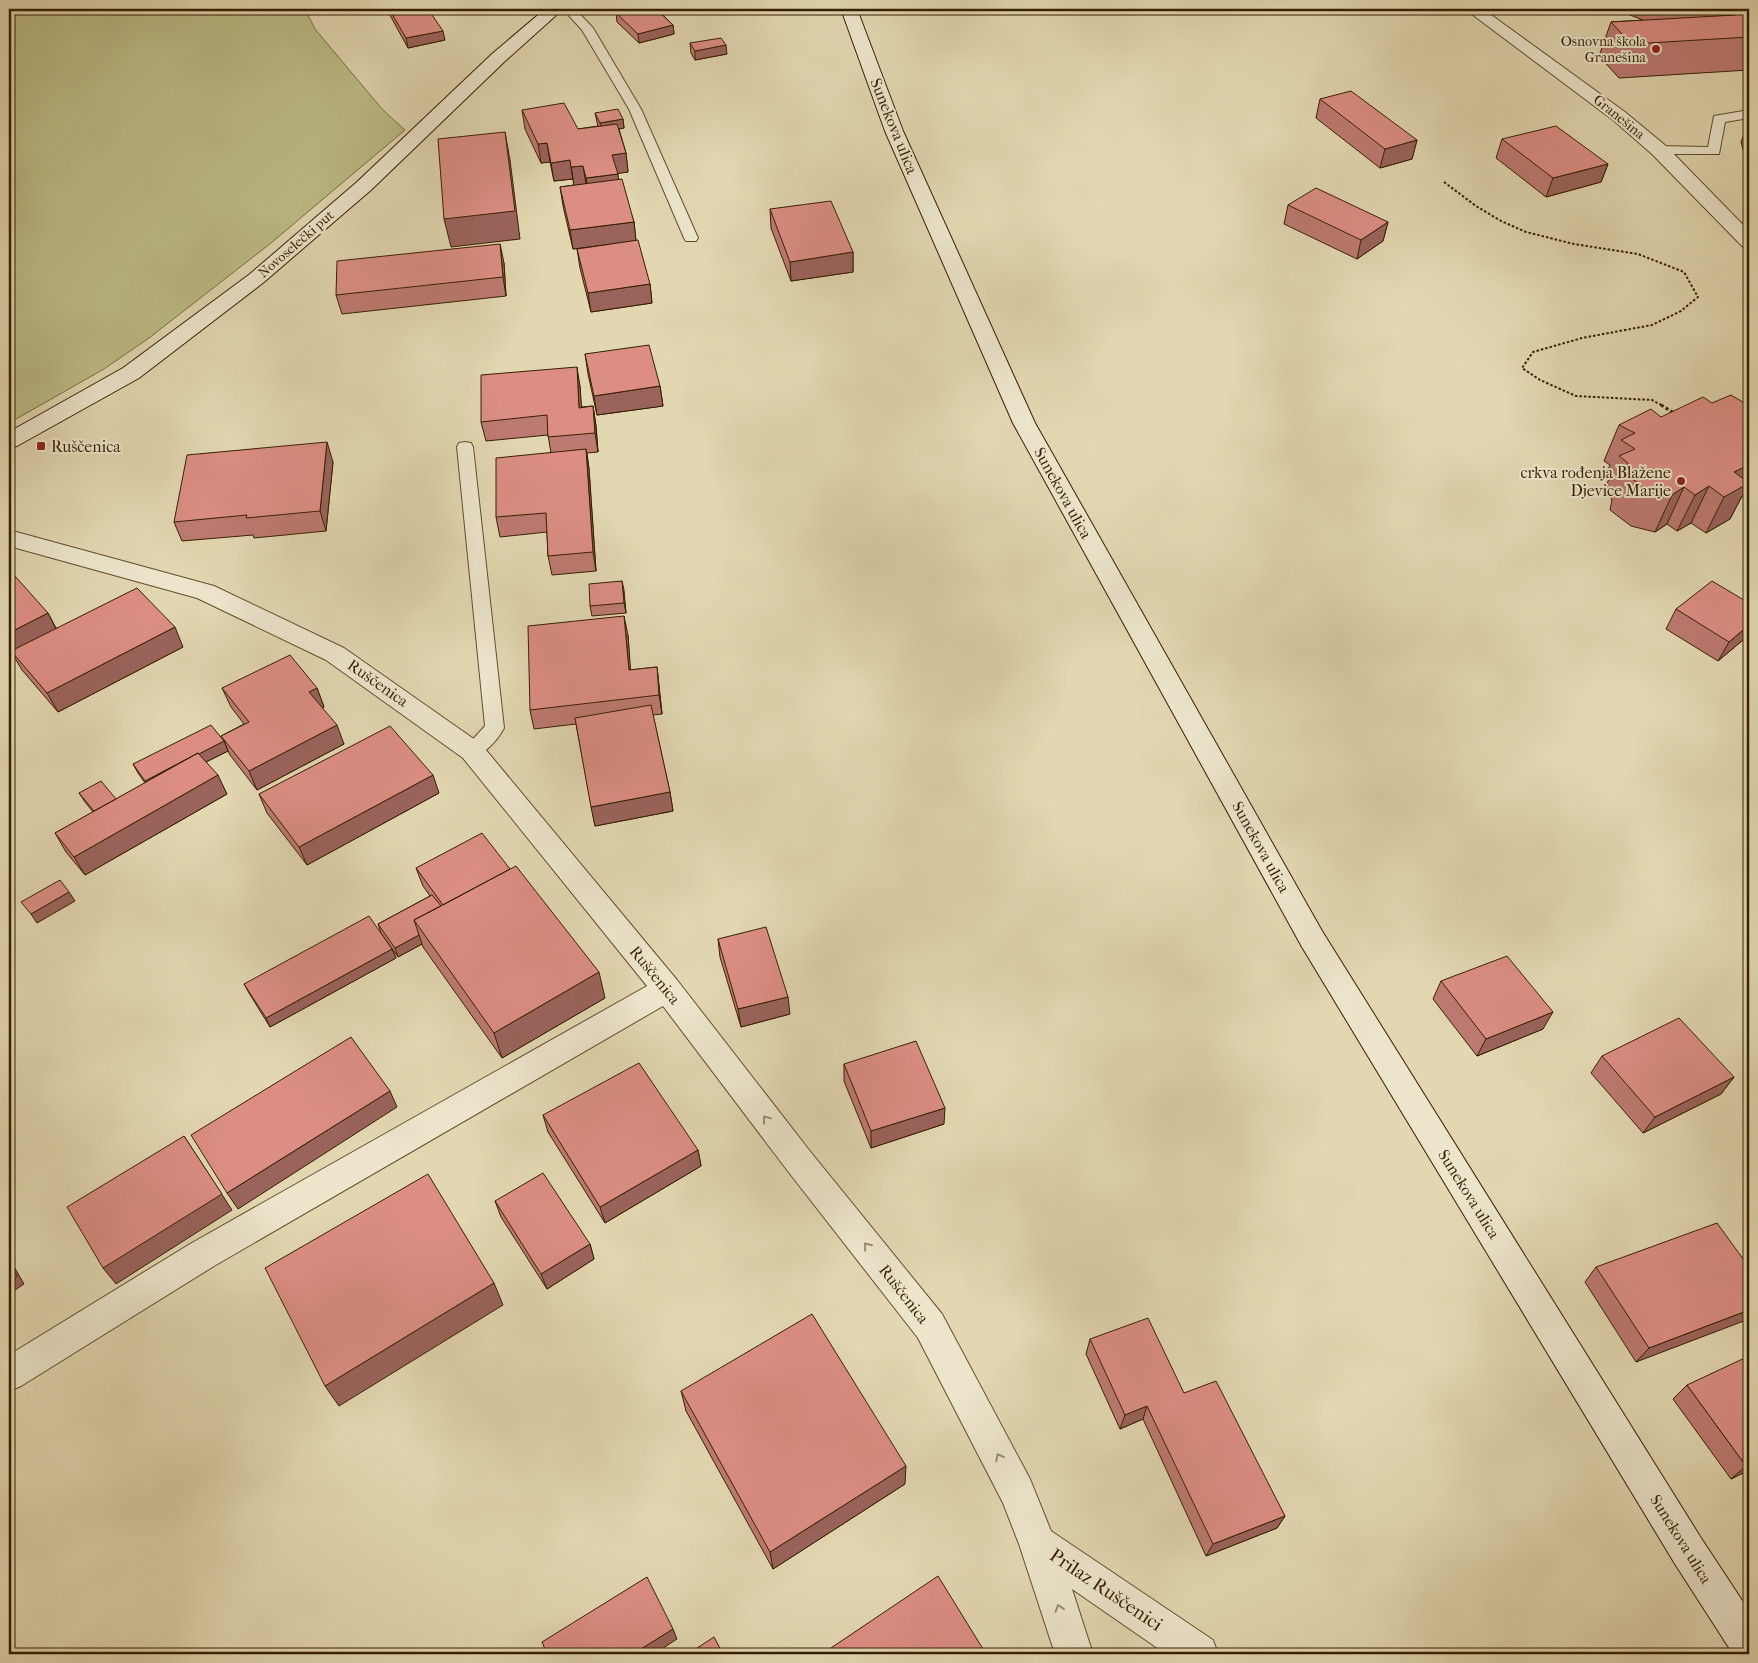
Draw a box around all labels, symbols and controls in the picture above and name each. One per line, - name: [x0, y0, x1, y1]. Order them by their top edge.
- place label: Osnovna škola Granešina: [1561, 33, 1647, 66]
- marker: Osnovna škola Granešina: [1650, 43, 1662, 55]
- street label: Sunekova ulica: [866, 75, 922, 177]
- street label: Granešina: [1590, 91, 1649, 143]
- street label: Novoselečki put: [255, 207, 337, 281]
- place label: Ruščenica: [51, 437, 121, 456]
- marker: Ruščenica: [35, 440, 47, 452]
- street label: Sunekova ulica: [1030, 444, 1096, 542]
- place label: crkva rođenja Blažene Djevice Marije: [1520, 463, 1671, 500]
- marker: crkva rođenja Blažene Djevice Marije: [1675, 475, 1687, 487]
- street label: Ruščenica: [344, 655, 412, 711]
- street label: Sunekova ulica: [1228, 798, 1294, 896]
- street label: Ruščenica: [626, 942, 685, 1009]
- one-way arrow: [764, 1116, 772, 1125]
- street label: Sunekova ulica: [1434, 1146, 1504, 1243]
- one-way arrow: [863, 1243, 872, 1252]
- street label: Ruščenica: [875, 1261, 933, 1328]
- one-way arrow: [995, 1454, 1005, 1463]
- street label: Sunekova ulica: [1646, 1491, 1716, 1588]
- street label: Prilaz Ruščenici: [1045, 1544, 1167, 1636]
- one-way arrow: [1055, 1604, 1065, 1613]

